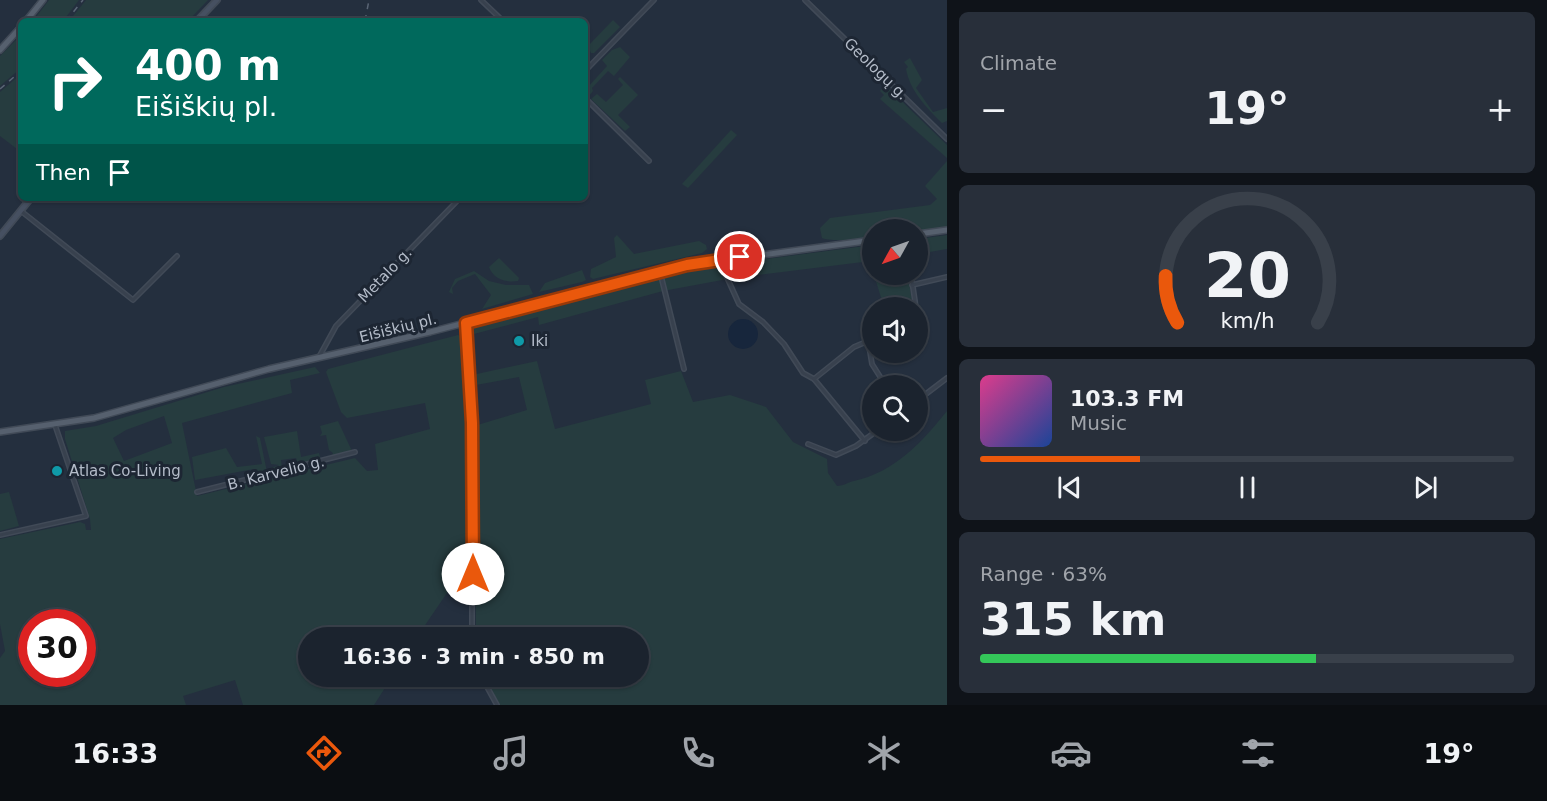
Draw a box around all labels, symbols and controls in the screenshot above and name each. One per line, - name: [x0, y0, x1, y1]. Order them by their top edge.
- street label: Geologų g.: [840, 34, 912, 104]
- text: 400 m: [135, 41, 281, 90]
- icon: right: [36, 42, 114, 120]
- text: Climate: [980, 51, 1057, 75]
- text: 19°: [1204, 82, 1290, 135]
- text: −: [980, 90, 1008, 129]
- text: +: [1486, 90, 1514, 129]
- text: Eišiškių pl.: [135, 91, 277, 122]
- icon: arrive: [103, 156, 136, 189]
- text: Then: [36, 160, 91, 185]
- north arrow: [862, 219, 928, 285]
- map controls: [862, 219, 928, 441]
- pin: [714, 231, 765, 282]
- text: 20: [1204, 239, 1290, 312]
- icon: arrive: [723, 240, 756, 273]
- street label: Metalo g.: [354, 244, 416, 306]
- button: sound: [862, 297, 928, 363]
- text: km/h: [1220, 308, 1274, 333]
- street label: Eišiškių pl.: [357, 310, 439, 346]
- place label: Iki: [531, 332, 548, 350]
- marker: Iki: [512, 334, 526, 348]
- button: search: [862, 375, 928, 441]
- text: 103.3 FM: [1070, 386, 1184, 411]
- text: Music: [1070, 411, 1127, 435]
- street label: B. Karvelio g.: [226, 452, 326, 494]
- place label: Atlas Co-Living: [69, 462, 181, 480]
- marker: Atlas Co-Living: [50, 464, 64, 478]
- icon: previous: [1053, 471, 1086, 504]
- icon: pause: [1231, 471, 1264, 504]
- icon: next: [1409, 471, 1442, 504]
- position arrow: [441, 542, 505, 606]
- text: Range · 63%: [980, 562, 1107, 586]
- text: 315 km: [980, 593, 1166, 646]
- speed limit sign: 30: [18, 609, 96, 687]
- text: 16:36 · 3 min · 850 m: [342, 644, 605, 669]
- icon: directions: [303, 732, 345, 774]
- icon: music: [490, 732, 532, 774]
- icon: phone: [677, 732, 719, 774]
- icon: climate: [863, 732, 905, 774]
- icon: car: [1050, 732, 1092, 774]
- icon: filters: [1237, 732, 1279, 774]
- text: 16:33: [72, 738, 158, 769]
- text: 19°: [1423, 738, 1475, 769]

